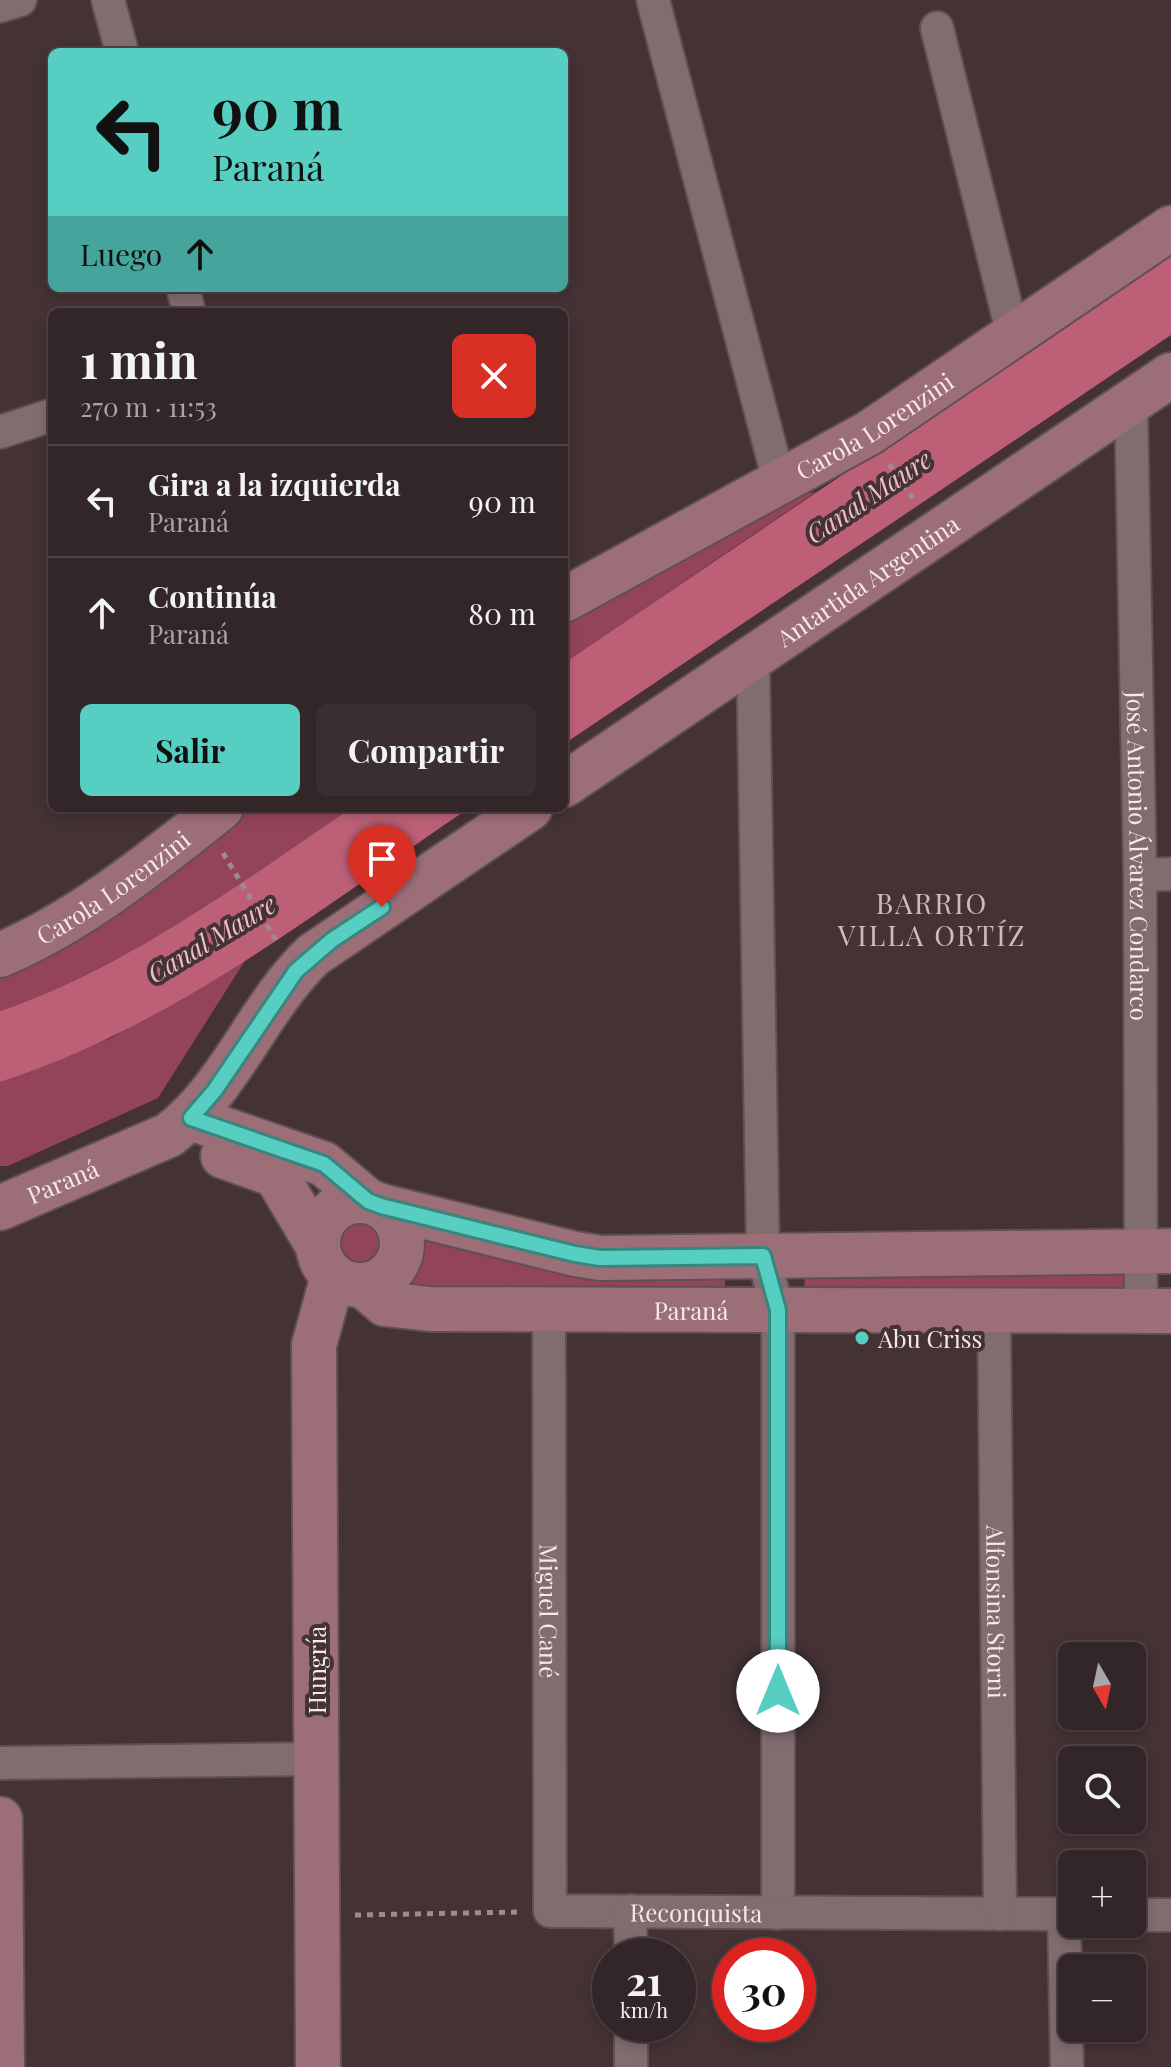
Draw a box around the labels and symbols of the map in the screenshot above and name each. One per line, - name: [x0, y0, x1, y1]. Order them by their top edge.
- street label: Carola Lorenzini: [790, 365, 959, 486]
- water label: Canal Maure: [798, 441, 938, 551]
- street label: Antartida Argentina: [769, 507, 965, 654]
- street label: José Antonio Álvarez Condarco: [1120, 690, 1156, 1021]
- street label: Carola Lorenzini: [30, 823, 196, 951]
- pin: [348, 825, 416, 907]
- district label: BARRIO VILLA ORTÍZ: [837, 884, 1026, 953]
- water label: Canal Maure: [140, 886, 282, 990]
- street label: Paraná: [22, 1152, 103, 1211]
- street label: Paraná: [654, 1294, 729, 1326]
- place label: Abu Criss: [877, 1322, 982, 1354]
- marker: Abu Criss: [853, 1329, 871, 1347]
- street label: Alfonsina Storni: [980, 1524, 1014, 1699]
- street label: Miguel Cané: [533, 1544, 566, 1678]
- street label: Hungría: [300, 1626, 332, 1714]
- north arrow: [1058, 1642, 1146, 1730]
- position arrow: [736, 1649, 820, 1733]
- street label: Reconquista: [630, 1895, 762, 1928]
- speed limit sign: 30: [712, 1938, 816, 2042]

